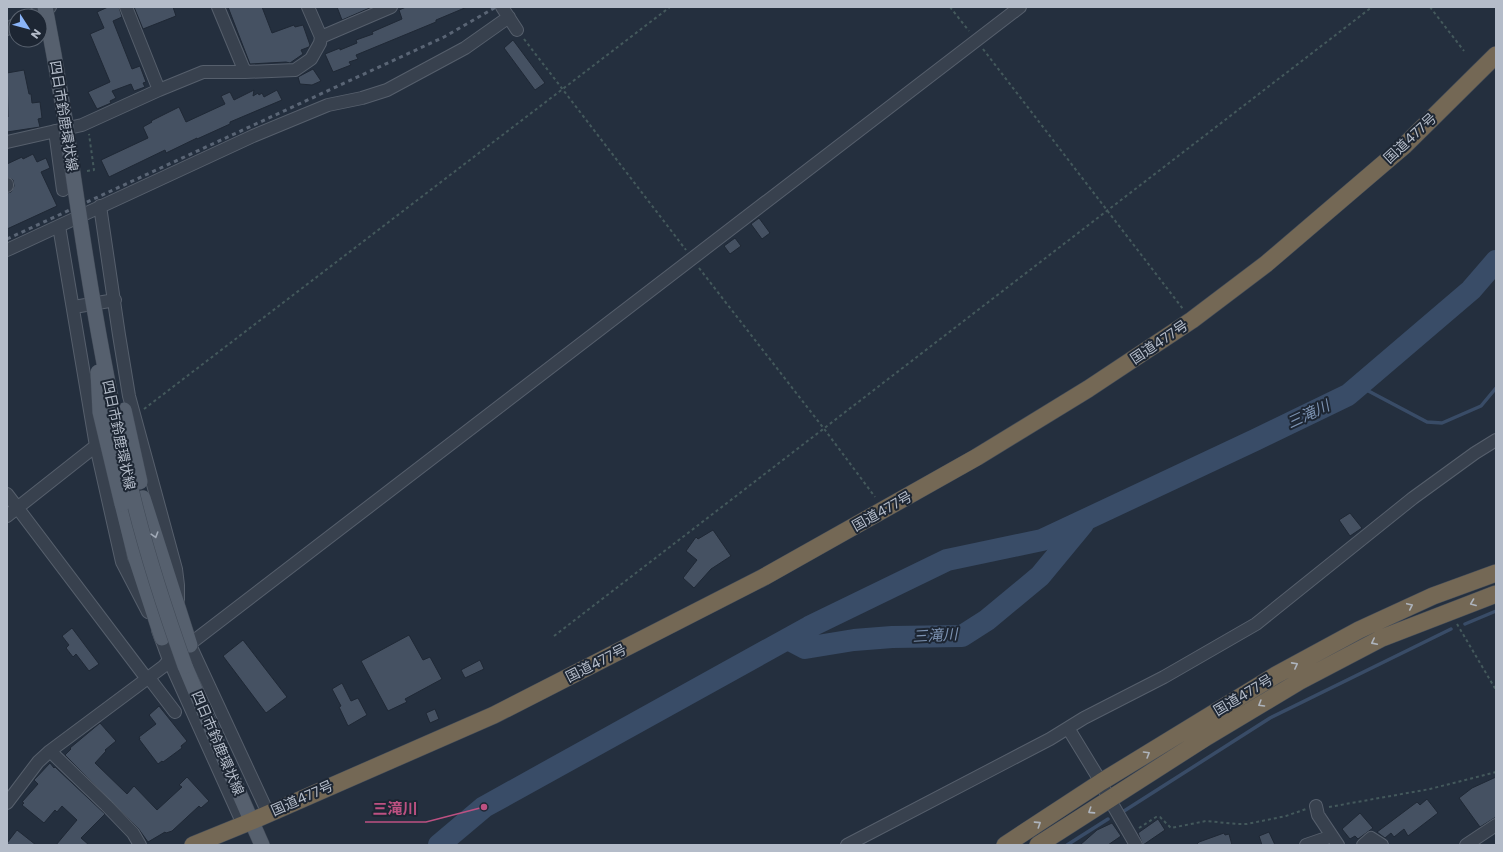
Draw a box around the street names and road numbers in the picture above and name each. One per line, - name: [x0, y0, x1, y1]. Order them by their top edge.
- street label: 四日市鈴鹿環状線: [45, 59, 83, 173]
- street label: 国道477号: [1379, 108, 1441, 168]
- street label: 国道477号: [1126, 315, 1192, 369]
- street label: 四日市鈴鹿環状線: [98, 378, 140, 492]
- street label: 国道477号: [848, 486, 916, 536]
- street label: 国道477号: [562, 639, 630, 687]
- street label: 国道477号: [1210, 669, 1276, 721]
- street label: 四日市鈴鹿環状線: [187, 688, 249, 798]
- street label: 国道477号: [268, 775, 336, 821]

